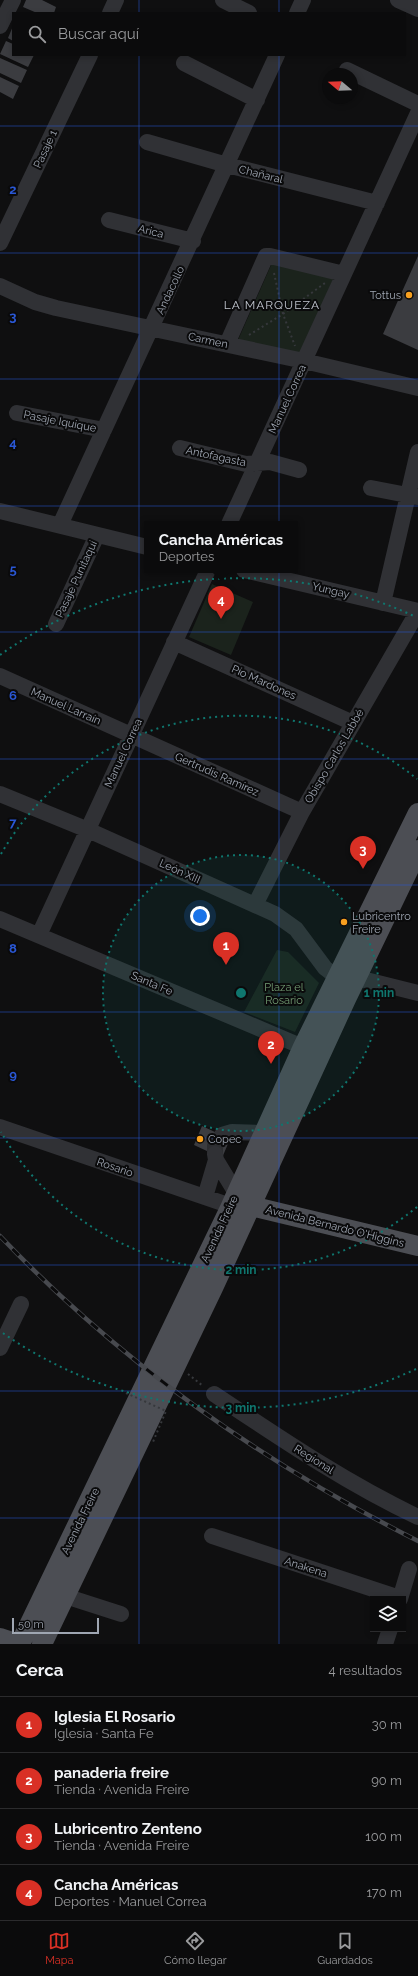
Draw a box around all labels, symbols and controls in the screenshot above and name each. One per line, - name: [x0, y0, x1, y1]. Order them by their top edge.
- search box: [12, 12, 406, 56]
- icon: search: [26, 23, 48, 45]
- text: Buscar aquí: [58, 25, 139, 43]
- north arrow: [322, 68, 358, 104]
- street label: Pasaje 1: [31, 128, 60, 170]
- street label: Chañaral: [237, 163, 284, 186]
- text: 2: [9, 182, 17, 197]
- street label: Arica: [137, 222, 165, 241]
- street label: Andacollo: [154, 264, 187, 316]
- place label: Tottus: [370, 289, 401, 302]
- marker: Tottus: [404, 290, 414, 300]
- district label: LA MARQUEZA: [224, 298, 320, 312]
- text: 3: [9, 309, 17, 324]
- street label: Carmen: [187, 330, 229, 351]
- street label: Manuel Correa: [266, 363, 309, 436]
- street label: Pasaje Iquique: [22, 408, 98, 435]
- text: 4: [9, 435, 17, 450]
- street label: Antofagasta: [185, 444, 247, 469]
- popup: [144, 521, 298, 573]
- text: Cancha Américas: [159, 531, 283, 549]
- street label: Pasaje Punitaqui: [53, 539, 100, 620]
- text: Deportes: [159, 549, 214, 564]
- text: 5: [9, 562, 17, 577]
- street label: Yungay: [311, 580, 351, 601]
- pin: 4: [208, 586, 234, 619]
- street label: Pío Mardones: [229, 662, 298, 703]
- street label: Manuel Larraín: [29, 685, 103, 728]
- text: 6: [9, 688, 17, 703]
- street label: Obispo Carlos Labbé: [302, 706, 367, 806]
- street label: Manuel Correa: [102, 717, 145, 790]
- street label: Gertrudis Ramírez: [173, 750, 261, 799]
- text: 7: [9, 815, 17, 830]
- pin: 3: [350, 836, 376, 869]
- street label: León XIII: [157, 857, 202, 886]
- your location: [190, 906, 210, 926]
- place label: Lubricentro Freire: [352, 910, 411, 936]
- marker: Lubricentro Freire: [339, 917, 349, 927]
- pin: 1: [213, 932, 239, 965]
- text: 8: [9, 941, 17, 956]
- street label: Santa Fe: [129, 969, 175, 998]
- park label: Plaza el Rosario: [264, 981, 304, 1007]
- centre of rings: [234, 986, 248, 1000]
- text: 1 min: [364, 986, 394, 1000]
- pin: 2: [258, 1031, 284, 1064]
- text: 9: [9, 1067, 17, 1082]
- place label: Copec: [208, 1133, 241, 1146]
- marker: Copec: [195, 1134, 205, 1144]
- street label: Rosario: [95, 1155, 135, 1180]
- street label: Avenida Freire: [198, 1193, 241, 1265]
- street label: Avenida Bernardo O'Higgins: [264, 1203, 405, 1250]
- text: 2 min: [225, 1263, 257, 1277]
- text: 3 min: [225, 1401, 257, 1415]
- street label: Regional: [291, 1442, 336, 1477]
- street label: Avenida Freire: [59, 1485, 102, 1557]
- street label: Anakena: [283, 1554, 329, 1580]
- map controls: [370, 1596, 406, 1632]
- button: layers: [370, 1596, 406, 1632]
- scale bar: [12, 1616, 99, 1635]
- text: 50 m: [18, 1618, 44, 1631]
- text: Cerca: [16, 1660, 64, 1680]
- text: 4 resultados: [329, 1663, 402, 1678]
- text: Iglesia El Rosario: [54, 1708, 175, 1726]
- text: 1: [26, 1717, 32, 1732]
- text: 30 m: [372, 1717, 402, 1732]
- text: Iglesia · Santa Fe: [54, 1726, 154, 1741]
- text: panaderia freire: [54, 1764, 169, 1782]
- text: 2: [25, 1773, 33, 1788]
- text: 90 m: [371, 1773, 402, 1788]
- text: Tienda · Avenida Freire: [54, 1782, 189, 1797]
- text: Lubricentro Zenteno: [54, 1820, 202, 1838]
- text: 3: [25, 1829, 33, 1844]
- text: 100 m: [365, 1829, 402, 1844]
- text: Tienda · Avenida Freire: [54, 1838, 189, 1853]
- text: Cancha Américas: [54, 1876, 178, 1894]
- text: 4: [25, 1885, 33, 1900]
- text: 170 m: [366, 1885, 402, 1900]
- text: Deportes · Manuel Correa: [54, 1894, 207, 1909]
- tab: Mapa: [45, 1930, 74, 1967]
- tab: Cómo llegar: [164, 1930, 227, 1967]
- tab: Guardados: [317, 1930, 373, 1967]

